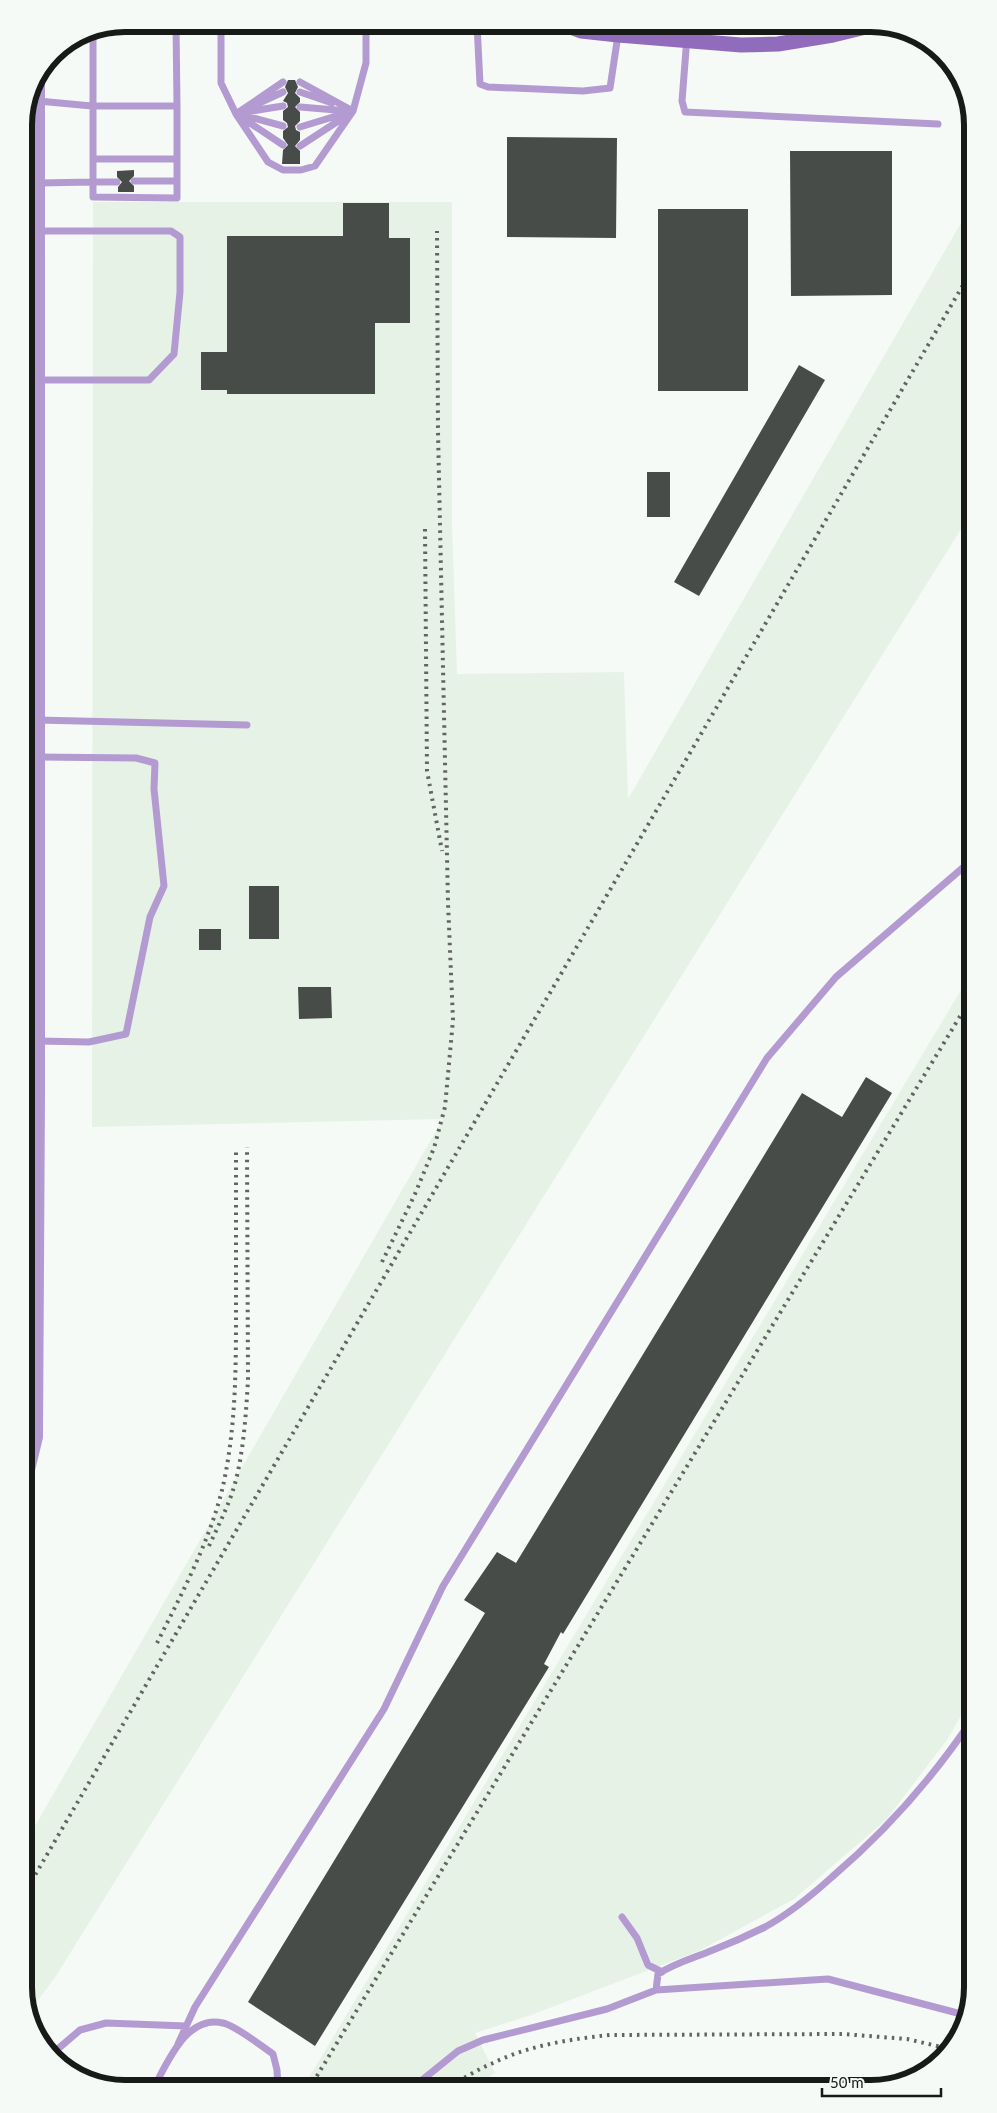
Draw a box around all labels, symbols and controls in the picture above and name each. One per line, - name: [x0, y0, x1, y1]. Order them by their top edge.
- scale bar: [822, 2066, 941, 2098]
- text: 50 m: [830, 2073, 864, 2091]

